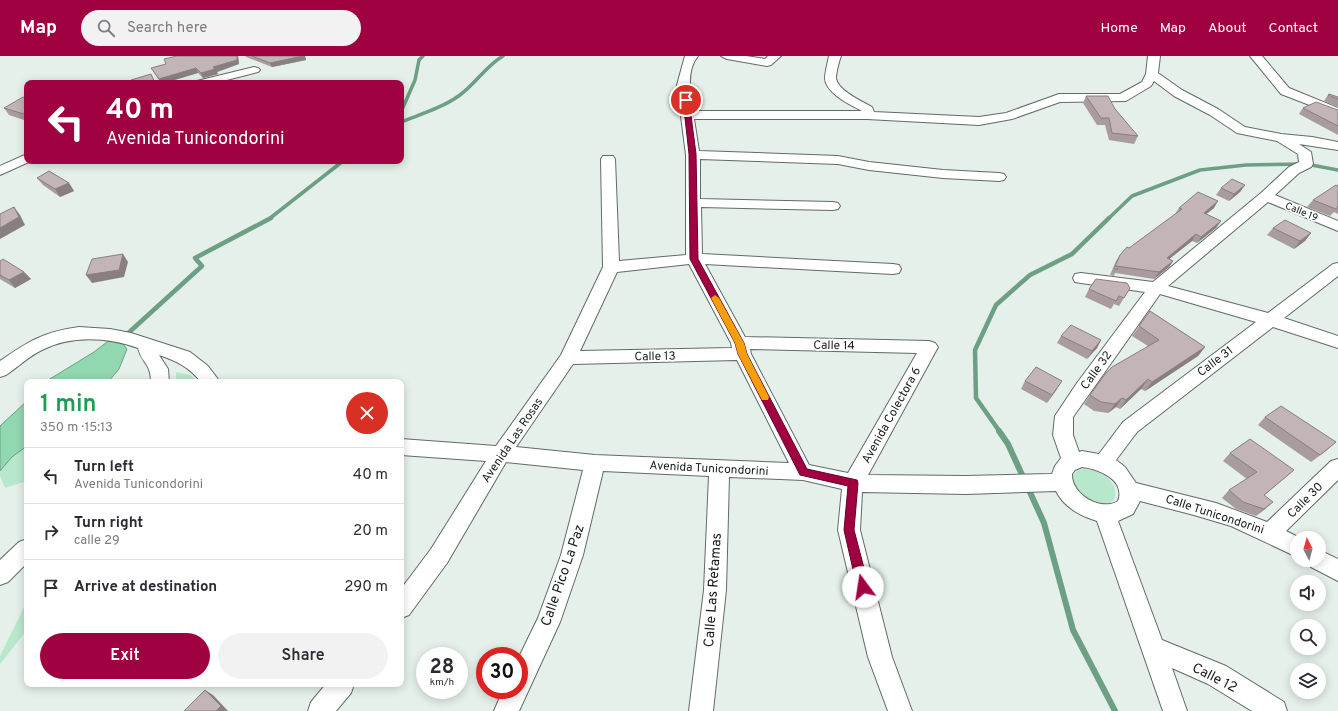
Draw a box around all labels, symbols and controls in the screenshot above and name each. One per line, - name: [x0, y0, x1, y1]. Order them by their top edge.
- search box: [81, 10, 361, 46]
- text: Map: [20, 16, 57, 40]
- icon: search: [95, 17, 117, 39]
- text: Search here: [127, 19, 207, 38]
- text: Home: [1101, 20, 1138, 37]
- text: Map: [1160, 20, 1186, 37]
- text: About: [1208, 20, 1247, 37]
- text: Contact: [1269, 20, 1318, 37]
- pin: [669, 83, 703, 117]
- icon: arrive: [675, 89, 697, 111]
- text: 40 m: [106, 93, 174, 129]
- icon: left: [40, 96, 92, 148]
- text: Avenida Tunicondorini: [106, 128, 285, 151]
- street label: Calle 19: [1283, 200, 1320, 225]
- street label: Calle 14: [813, 338, 855, 354]
- street label: Calle 31: [1194, 343, 1237, 381]
- street label: Calle 32: [1077, 348, 1116, 393]
- street label: Calle 13: [634, 349, 676, 365]
- street label: Avenida Colectora 6: [859, 364, 925, 467]
- text: 1 min: [40, 390, 97, 420]
- button: close: [346, 392, 388, 434]
- street label: Avenida Las Rosas: [478, 395, 547, 486]
- text: 350 m · 15:13: [40, 420, 113, 436]
- text: Turn left: [74, 458, 134, 477]
- street label: Avenida Tunicondorini: [649, 458, 769, 480]
- icon: left: [40, 465, 62, 487]
- text: 40 m: [353, 466, 388, 485]
- text: Avenida Tunicondorini: [74, 477, 203, 493]
- street label: Calle 30: [1284, 479, 1327, 522]
- street label: Calle Tunicondorini: [1163, 491, 1266, 538]
- text: Turn right: [74, 514, 143, 533]
- icon: right: [40, 521, 62, 543]
- text: 20 m: [353, 522, 388, 541]
- street label: Calle Pico La Paz: [538, 522, 589, 629]
- north arrow: [1290, 531, 1326, 567]
- map controls: [1290, 531, 1326, 699]
- street label: Calle Las Retamas: [701, 532, 726, 648]
- text: calle 29: [74, 533, 120, 549]
- position arrow: [842, 566, 884, 608]
- button: sound: [1290, 575, 1326, 611]
- icon: arrive: [40, 577, 62, 599]
- text: Arrive at destination: [74, 578, 217, 597]
- text: 290 m: [344, 578, 388, 597]
- button: search: [1290, 619, 1326, 655]
- button: Exit: [40, 633, 210, 679]
- button: Share: [218, 633, 388, 679]
- speed limit sign: 30: [476, 647, 528, 699]
- text: 28: [430, 655, 454, 681]
- street label: Calle 12: [1189, 660, 1240, 697]
- button: layers: [1290, 663, 1326, 699]
- text: km/h: [430, 676, 454, 689]

